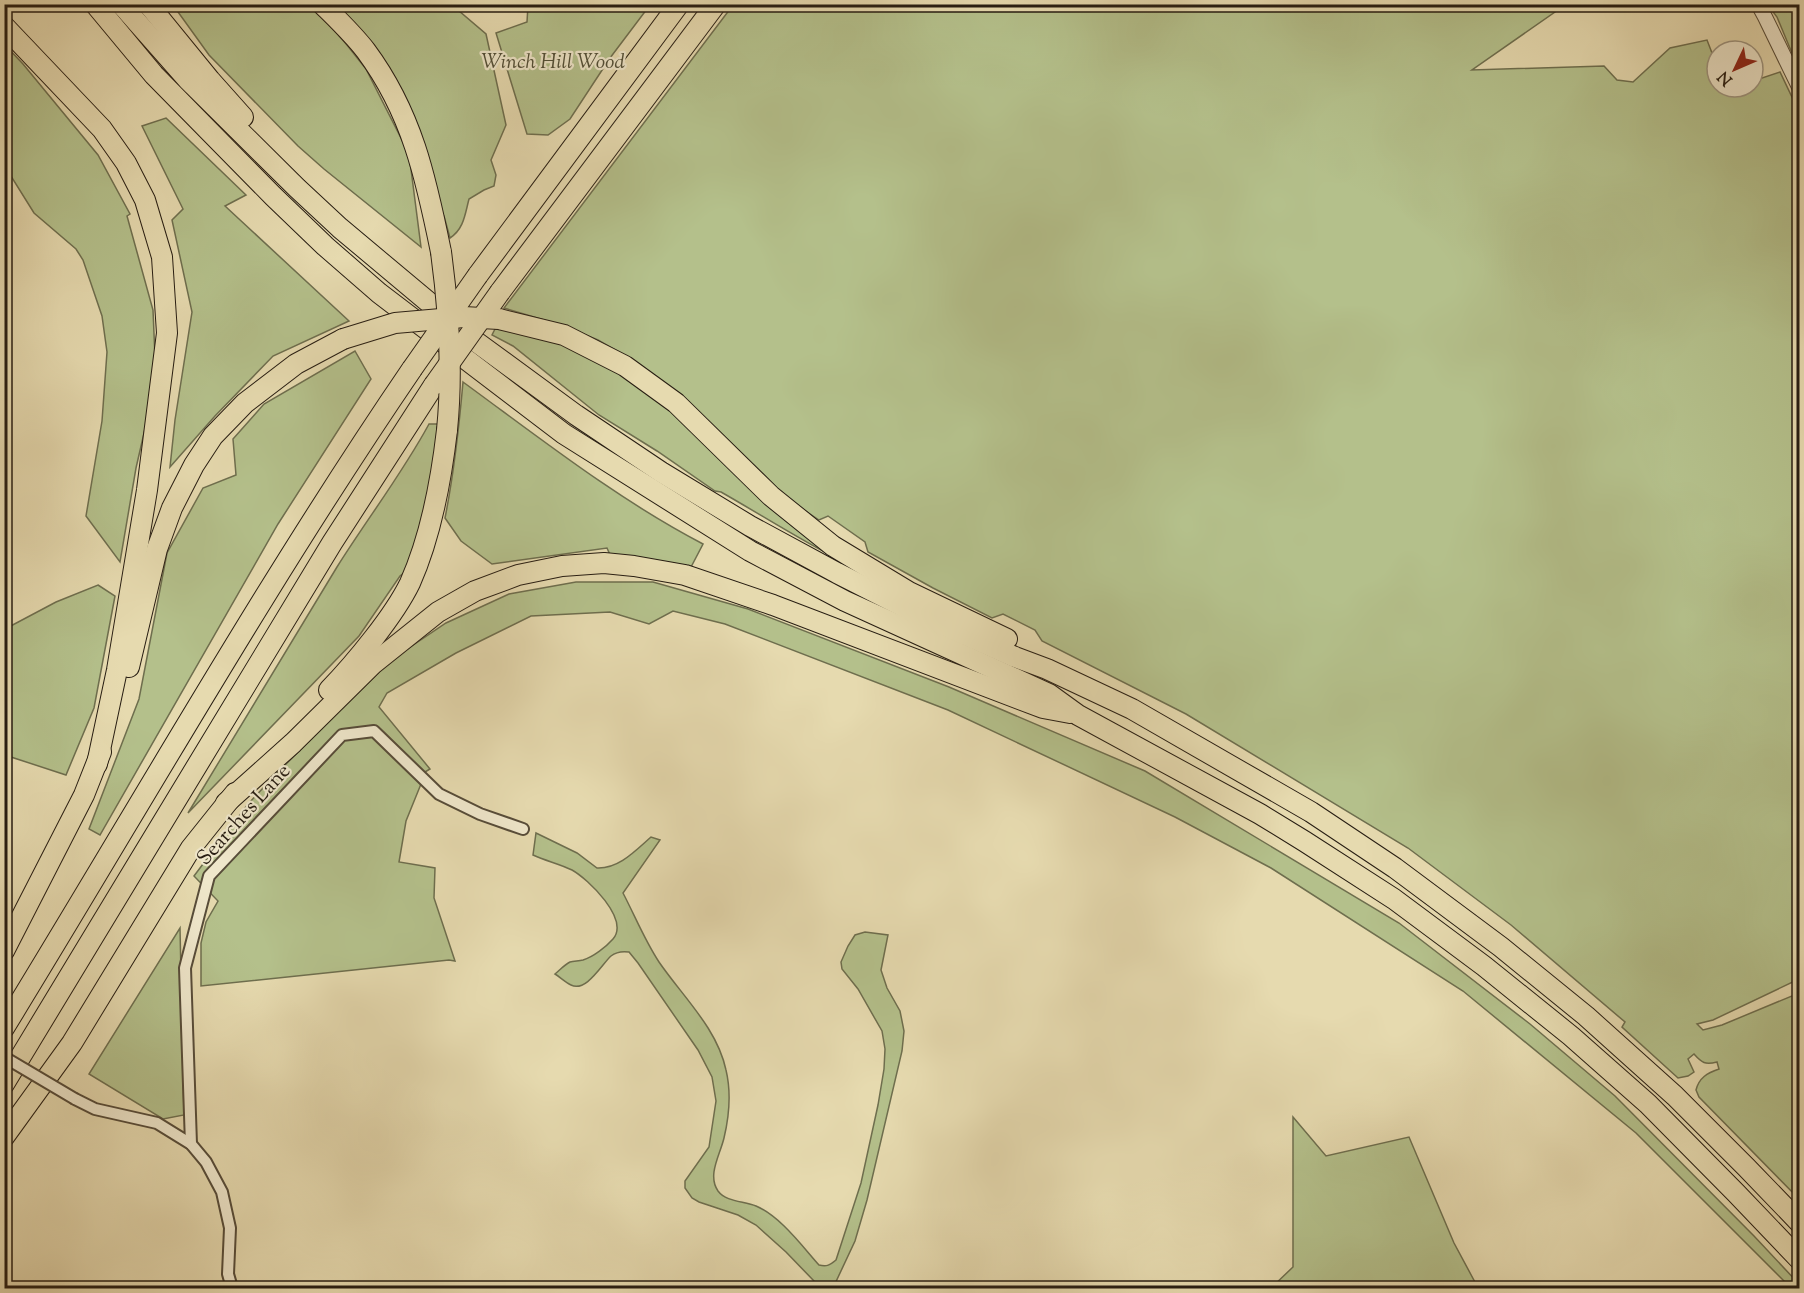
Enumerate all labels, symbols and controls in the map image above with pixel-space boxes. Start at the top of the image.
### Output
north arrow [1705,39,1765,99]
park label: Winch Hill Wood [481,48,625,78]
text: N [1713,65,1739,90]
street label: Searches Lane [191,758,298,873]

